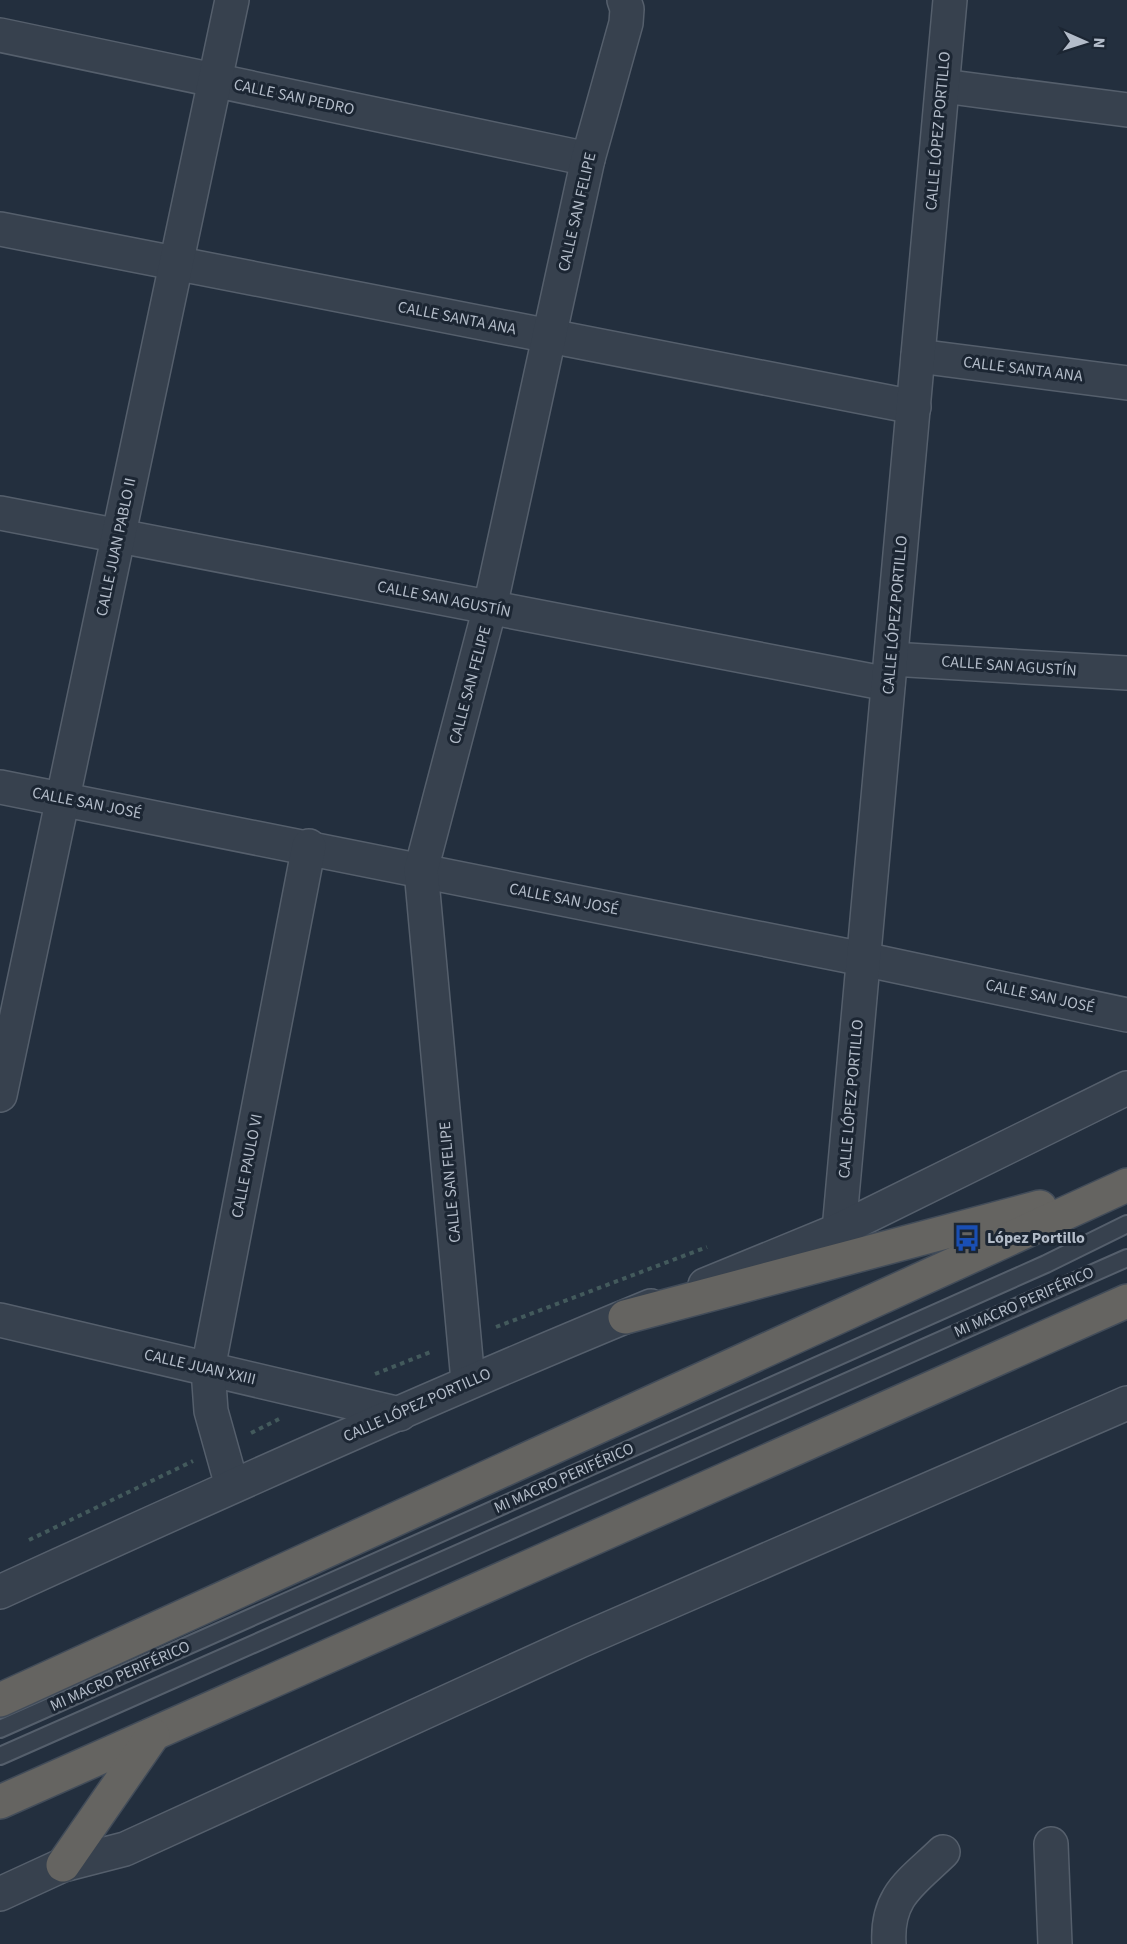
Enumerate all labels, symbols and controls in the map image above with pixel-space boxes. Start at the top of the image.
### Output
north arrow [1055,12,1115,72]
text: N [1088,37,1110,49]
street label: CALLE LÓPEZ PORTILLO [920,51,956,211]
street label: CALLE SAN PEDRO [232,73,356,121]
street label: CALLE SAN FELIPE [553,150,601,274]
street label: CALLE SANTA ANA [396,296,518,340]
street label: CALLE SANTA ANA [962,351,1084,387]
street label: CALLE JUAN PABLO II [91,476,141,618]
street label: CALLE LÓPEZ PORTILLO [877,535,913,695]
street label: CALLE SAN AGUSTÍN [375,575,513,623]
street label: CALLE SAN FELIPE [444,623,496,747]
street label: CALLE SAN AGUSTÍN [941,650,1077,682]
street label: CALLE SAN JOSÉ [30,782,144,824]
street label: CALLE SAN JOSÉ [507,878,621,920]
street label: CALLE SAN JOSÉ [983,974,1097,1018]
street label: CALLE LÓPEZ PORTILLO [833,1019,869,1179]
street label: CALLE PAULO VI [226,1112,268,1220]
street label: CALLE SAN FELIPE [434,1120,466,1244]
bus stop icon: López Portillo [952,1223,982,1253]
place label: López Portillo [987,1227,1085,1249]
street label: MI MACRO PERIFÉRICO [951,1261,1097,1343]
street label: CALLE JUAN XXIII [142,1343,258,1391]
street label: CALLE LÓPEZ PORTILLO [340,1363,494,1447]
street label: MI MACRO PERIFÉRICO [491,1437,637,1519]
street label: MI MACRO PERIFÉRICO [47,1635,193,1717]

